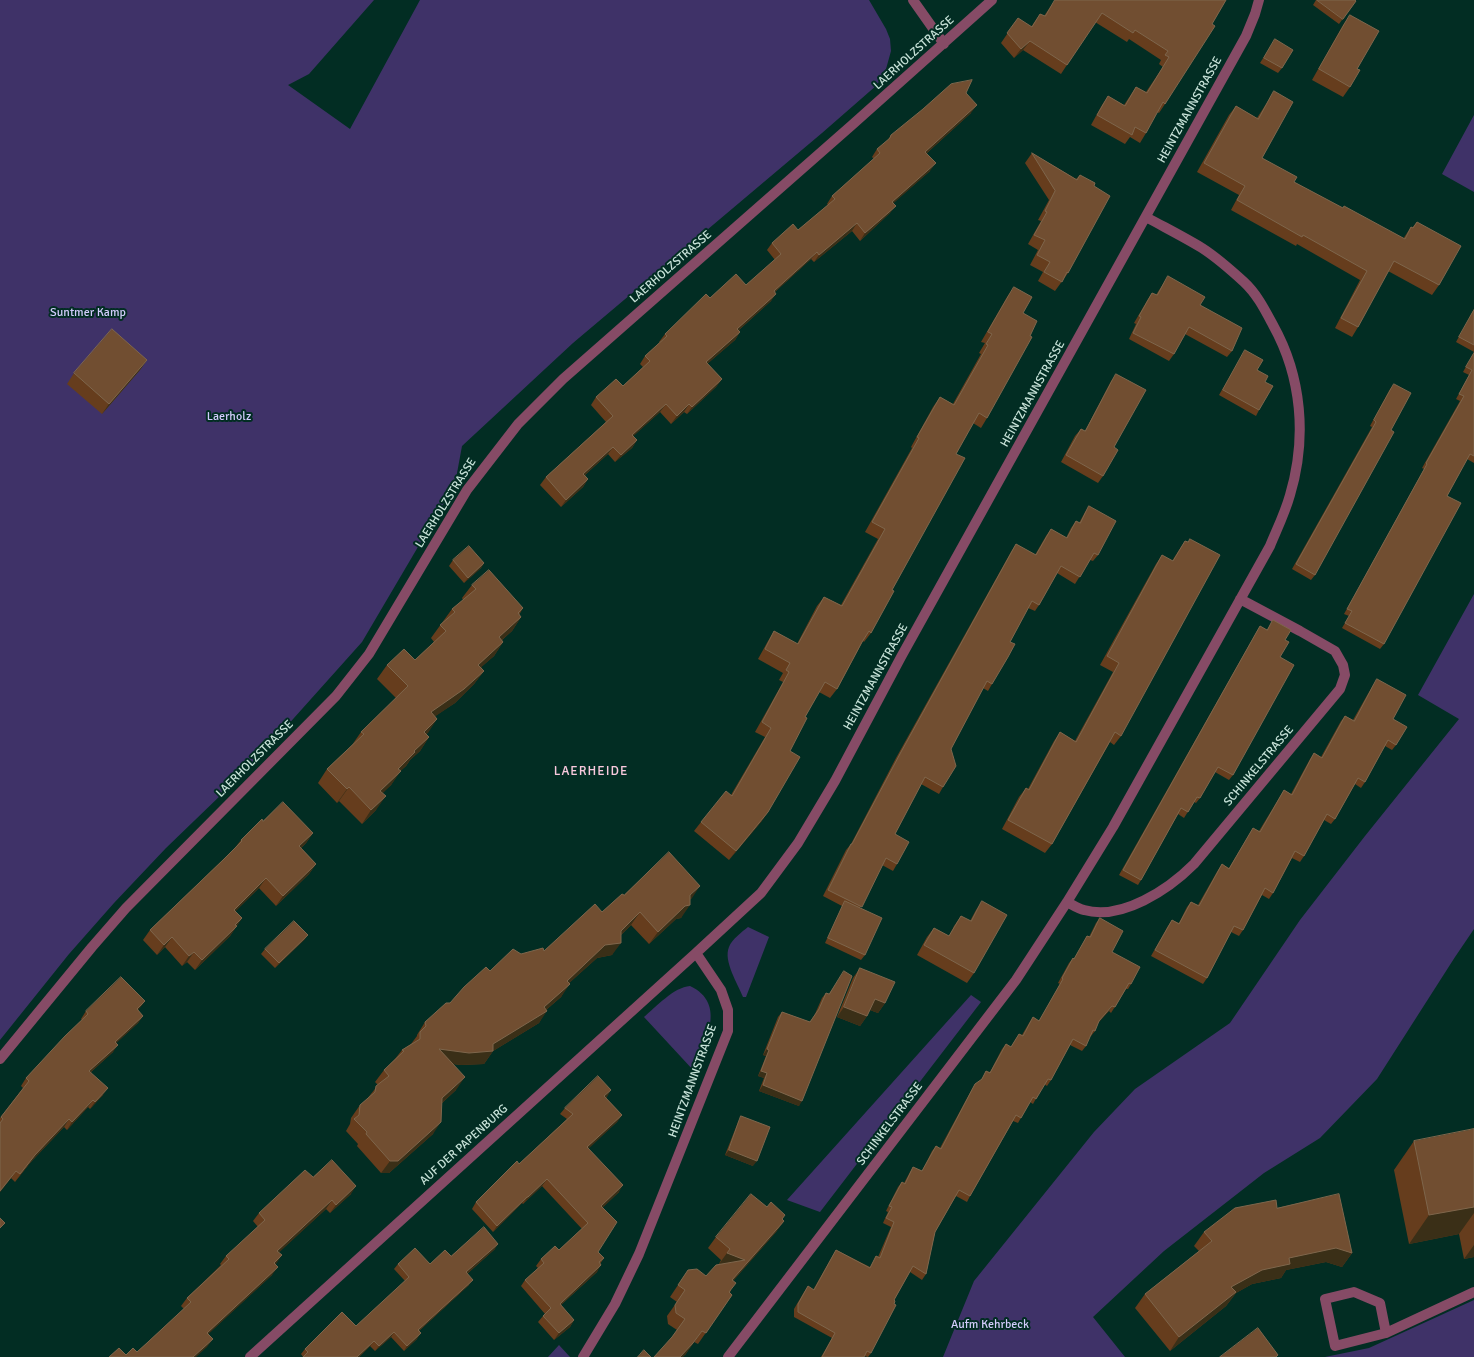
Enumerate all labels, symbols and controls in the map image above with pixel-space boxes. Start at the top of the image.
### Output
street label: LAERHOLZSTRASSE [871,13,957,93]
street label: HEINTZMANNSTRASSE [1155,54,1225,166]
street label: LAERHOLZSTRASSE [627,228,715,306]
park label: Suntmer Kamp [50,306,126,320]
street label: HEINTZMANNSTRASSE [998,338,1068,450]
park label: Laerholz [207,410,251,424]
street label: LAERHOLZSTRASSE [413,455,479,551]
street label: HEINTZMANNSTRASSE [841,621,911,733]
street label: LAERHOLZSTRASSE [213,717,297,801]
street label: SCHINKELSTRASSE [1221,723,1297,809]
district label: LAERHEIDE [554,764,628,780]
street label: HEINTZMANNSTRASSE [666,1022,720,1140]
street label: SCHINKELSTRASSE [854,1079,926,1169]
street label: AUF DER PAPENBURG [417,1102,511,1188]
park label: Aufm Kehrbeck [951,1318,1029,1332]

